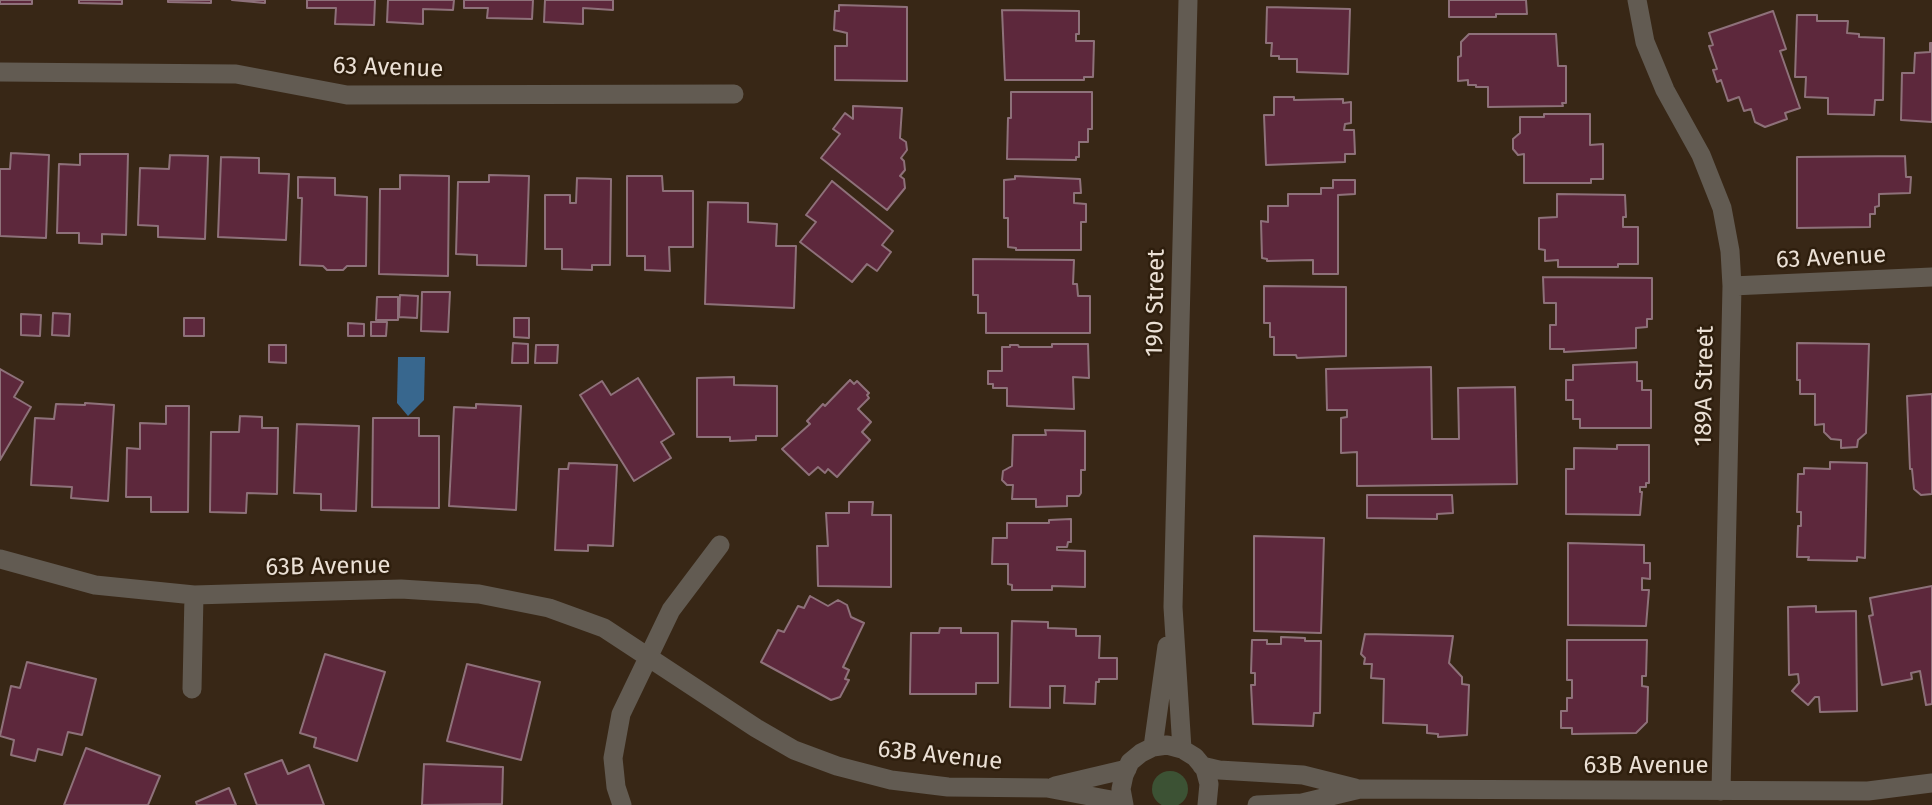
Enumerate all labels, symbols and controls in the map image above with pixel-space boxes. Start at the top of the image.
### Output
street label: 63 Avenue [332,52,444,84]
street label: 63 Avenue [1775,241,1887,275]
street label: 190 Street [1141,249,1171,357]
street label: 189A Street [1690,325,1720,447]
street label: 63B Avenue [265,552,391,582]
street label: 63B Avenue [876,735,1004,777]
street label: 63B Avenue [1583,752,1709,780]

